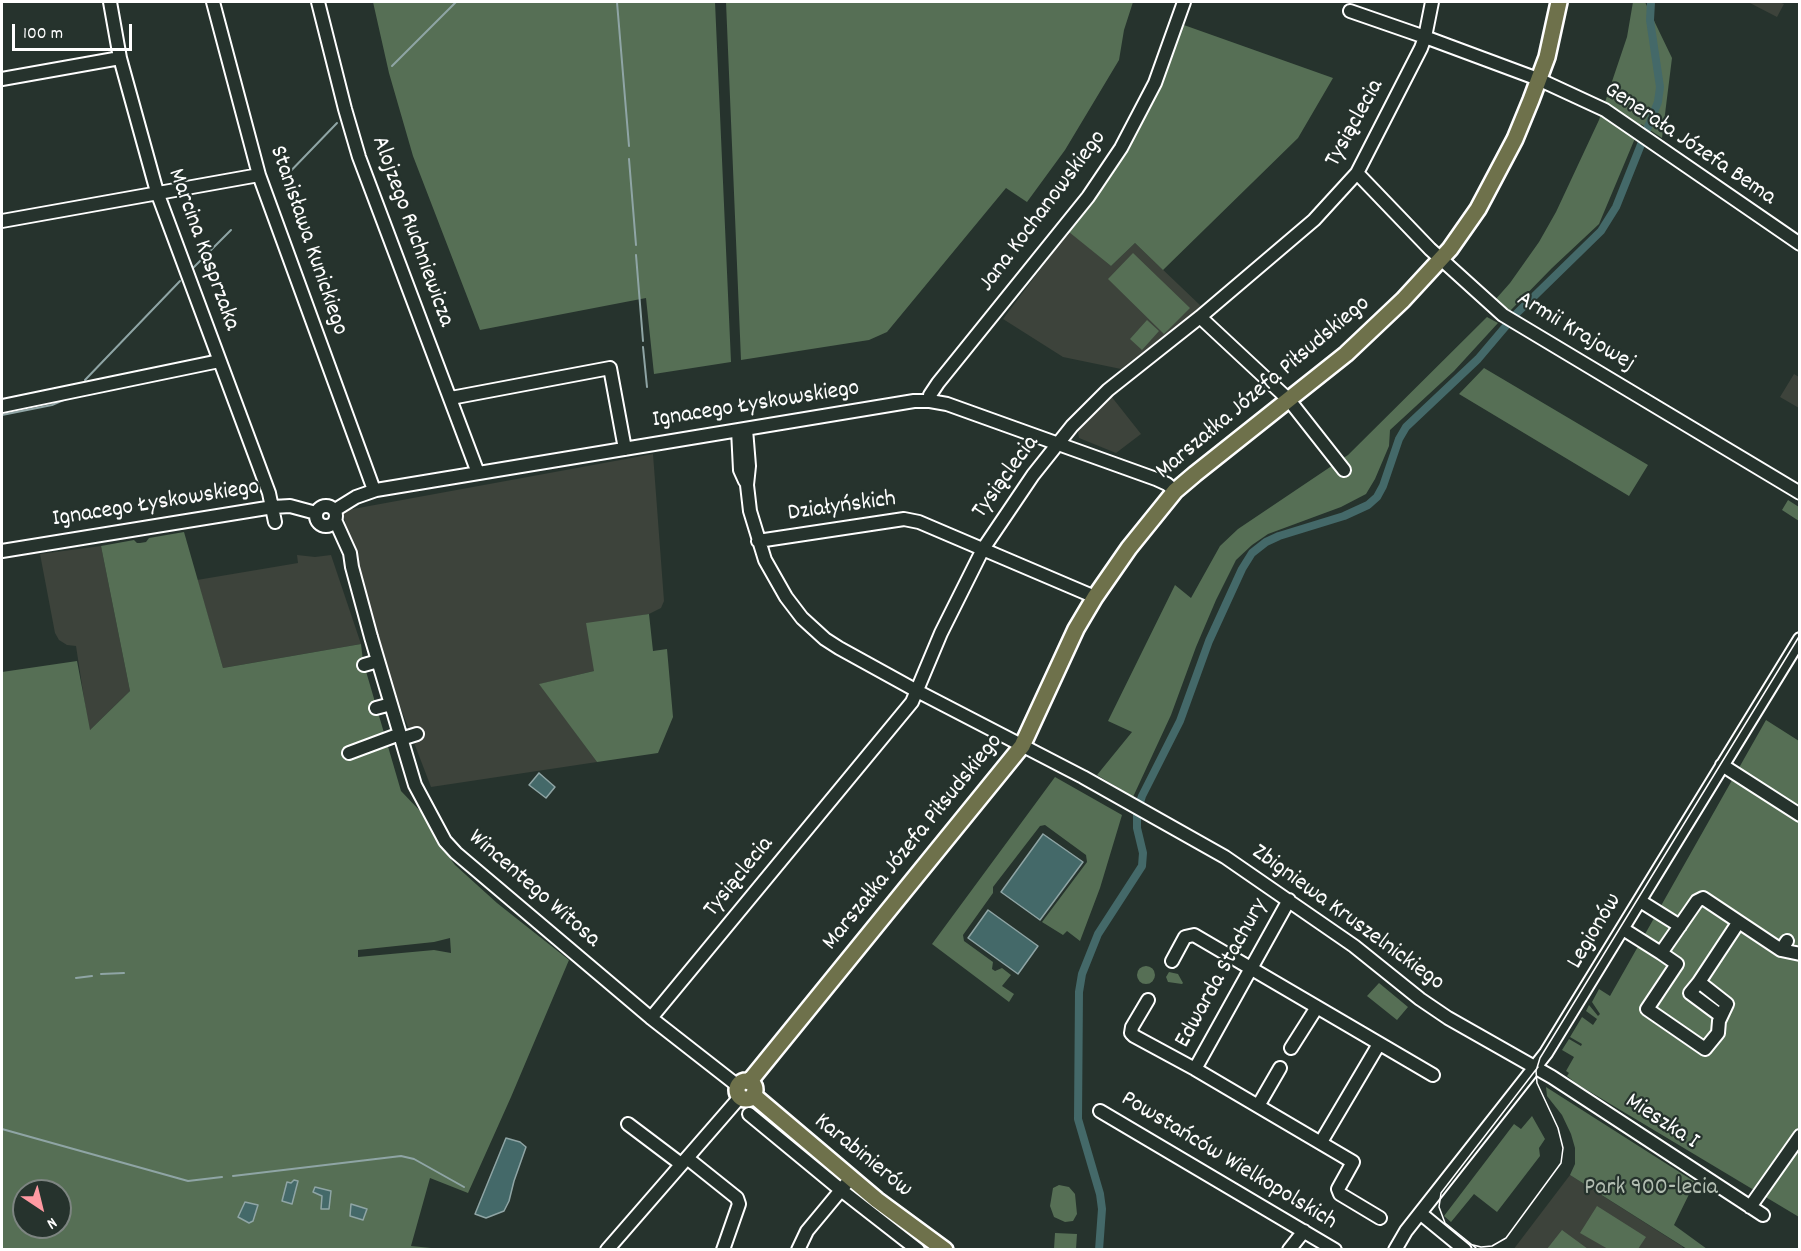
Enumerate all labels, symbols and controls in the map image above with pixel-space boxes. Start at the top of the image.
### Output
scale bar [15,12,135,50]
text: 100 m [23,22,63,47]
street label: Tysiąclecia [1320,75,1392,173]
street label: Generała Józefa Bema [1598,77,1780,213]
street label: Jana Kochanowskiego [974,126,1114,298]
street label: Alojzego Ruchniewicza [363,133,459,331]
street label: Stanisława Kunickiego [261,143,353,339]
street label: Marcina Kasprzaka [159,165,245,335]
street label: Armii Krajowej [1510,286,1640,380]
street label: Marszałka Józefa Piłsudskiego [1151,291,1377,487]
street label: Ignacego Łyskowskiego [650,375,862,437]
street label: Tysiąclecia [967,431,1047,525]
street label: Ignacego Łyskowskiego [50,474,262,536]
street label: Działyńskich [786,486,898,530]
street label: Marszałka Józefa Piłsudskiego [818,729,1010,957]
street label: Wincentego Witosa [461,825,605,955]
street label: Tysiąclecia [699,832,781,924]
street label: Zbigniewa Kruszelnickiego [1245,839,1449,999]
street label: Legionów [1562,889,1630,975]
street label: Edwarda Stachury [1170,894,1276,1054]
street label: Powstańców Wielkopolskich [1115,1086,1341,1238]
street label: Mieszka I [1619,1089,1703,1157]
street label: Karabinierów [807,1109,917,1205]
park label: Park 900-lecia [1584,1176,1718,1204]
north arrow [12,1179,72,1239]
text: N [42,1211,61,1234]

